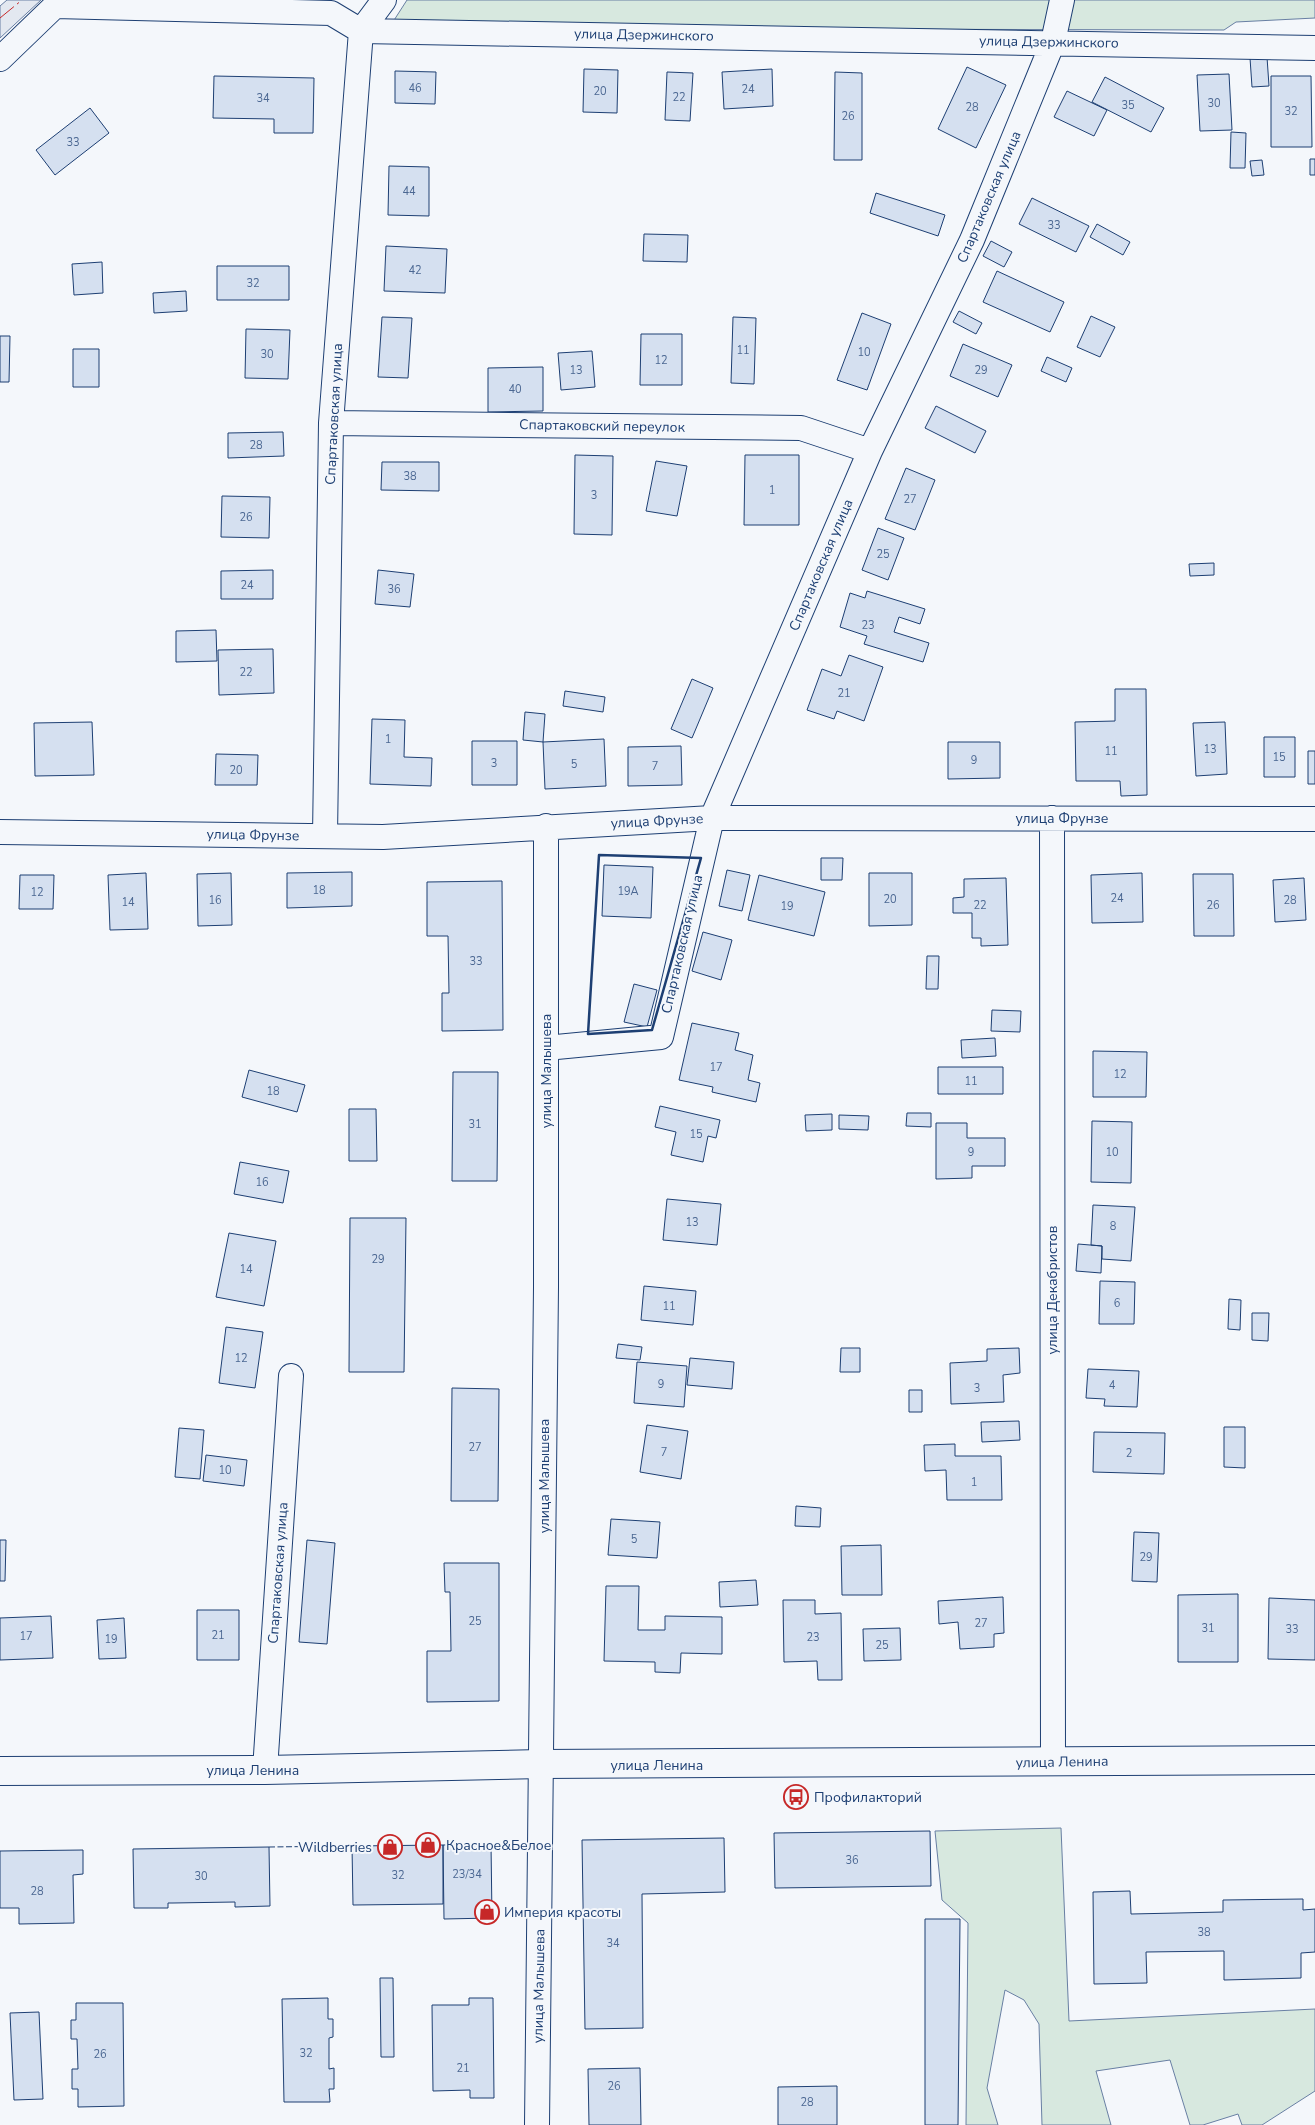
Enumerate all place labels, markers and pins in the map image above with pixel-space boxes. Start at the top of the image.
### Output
bus stop icon: Профилакторий [783,1784,809,1810]
place label: Профилакторий [814,1788,922,1807]
shop icon: Красное&Белое [415,1832,441,1858]
shop icon: Wildberries [377,1834,403,1860]
place label: Красное&Белое [446,1836,551,1855]
place label: Wildberries [298,1838,372,1857]
shop icon: Империя красоты [474,1899,500,1925]
place label: Империя красоты [504,1903,621,1922]

